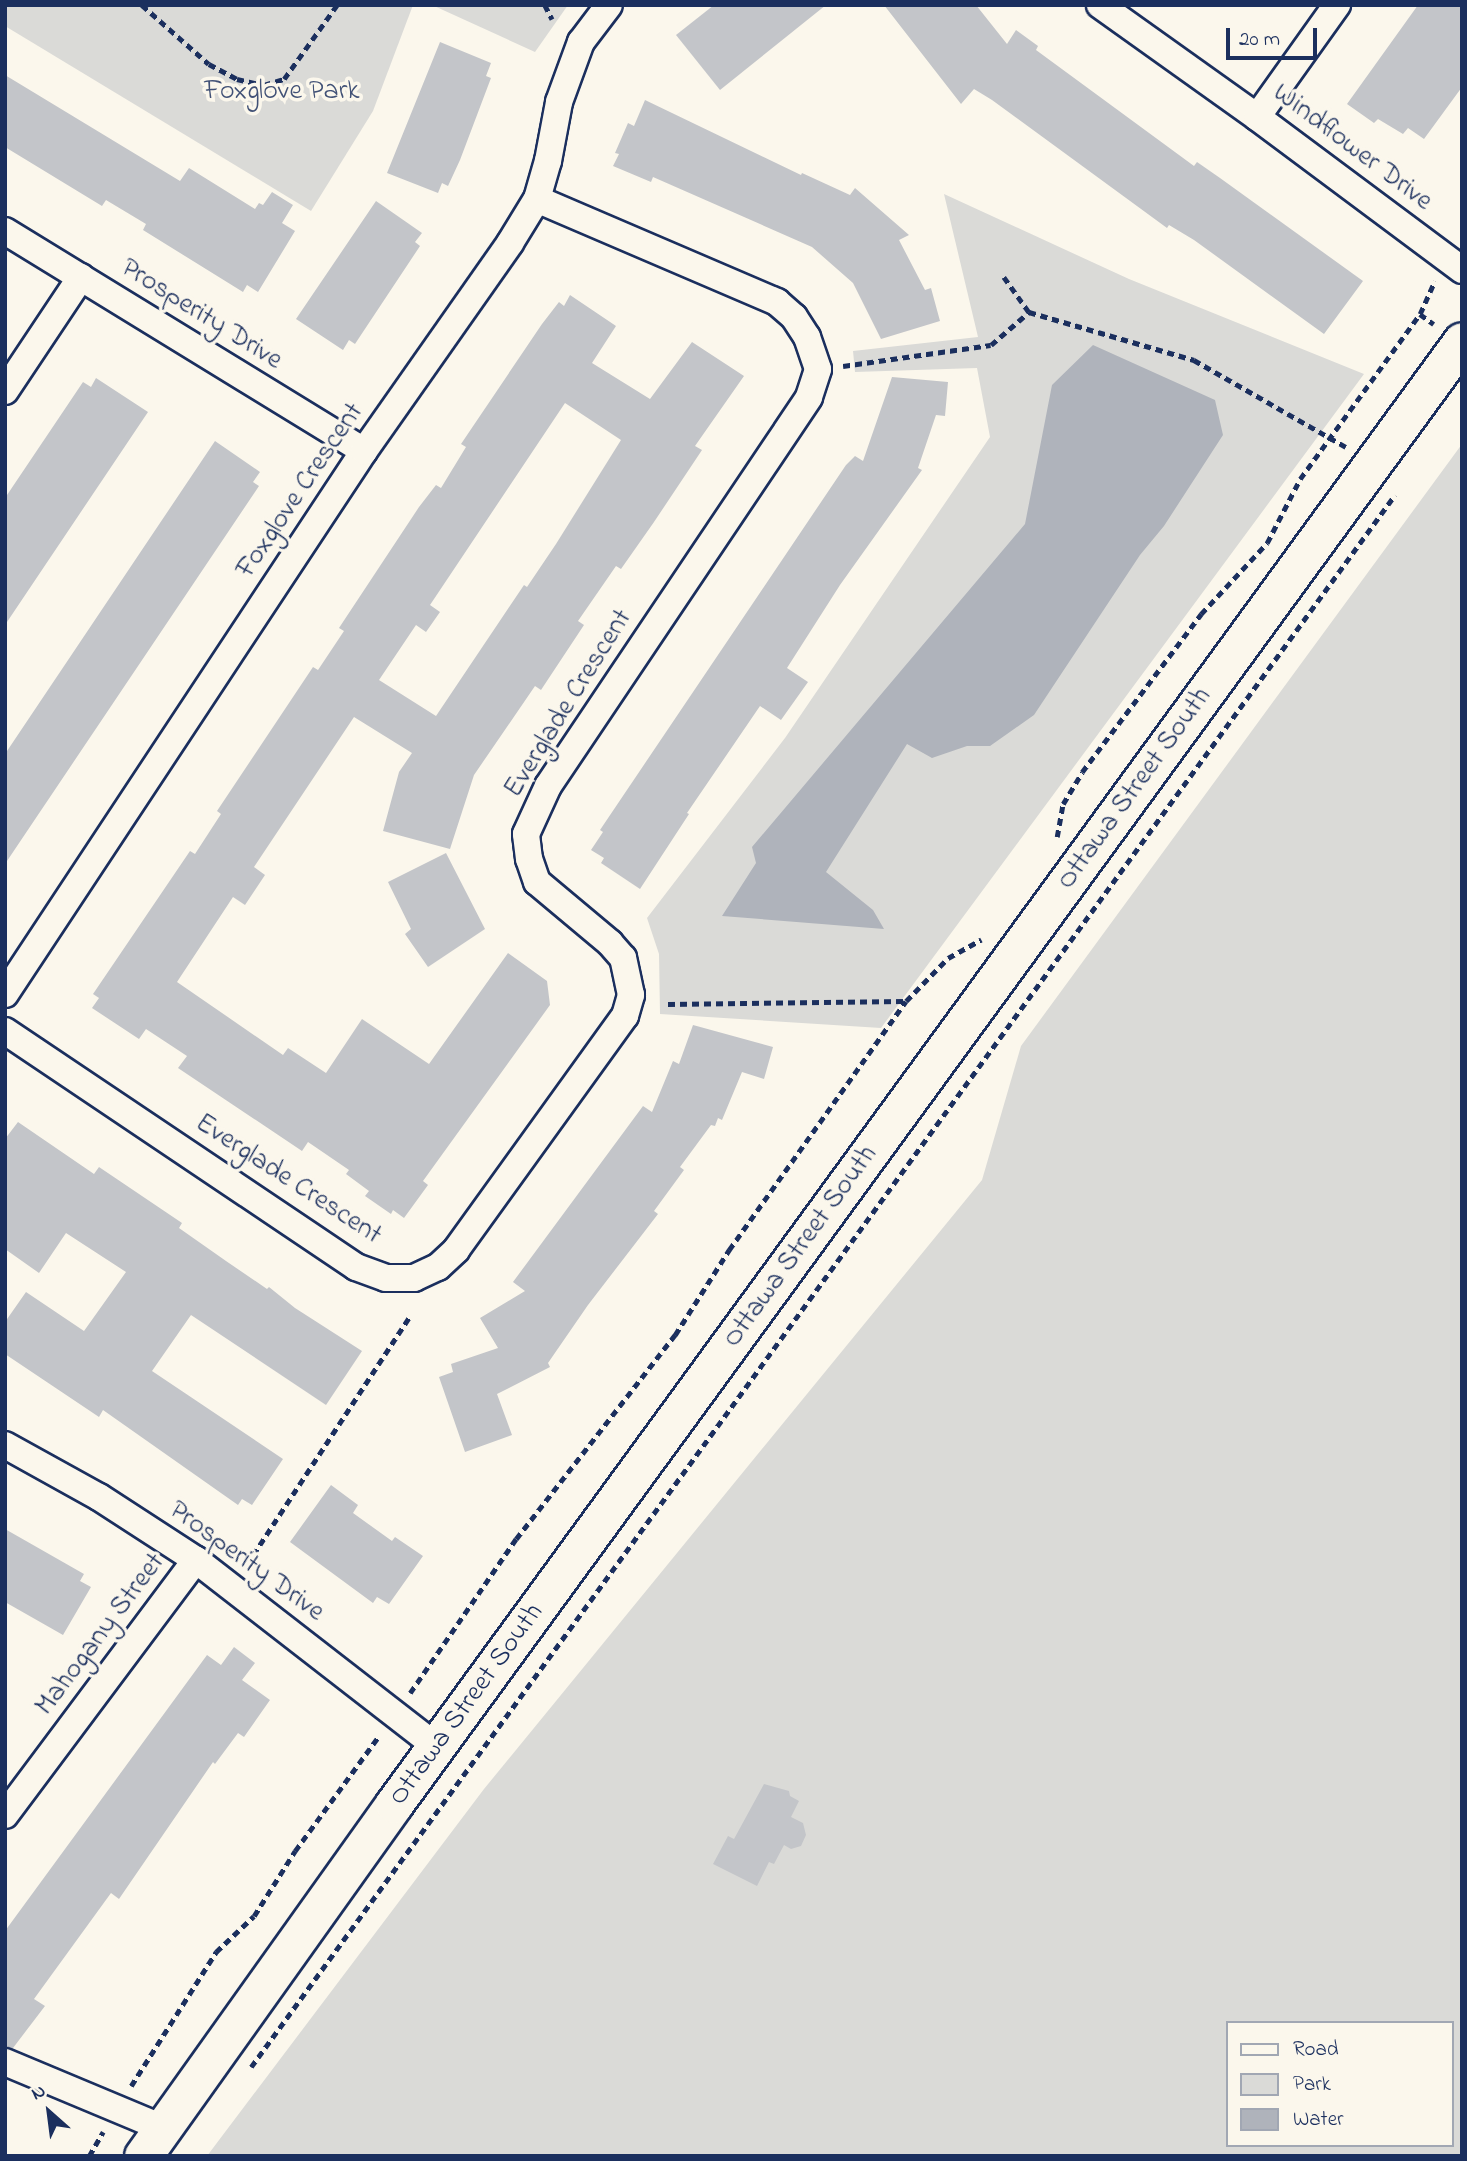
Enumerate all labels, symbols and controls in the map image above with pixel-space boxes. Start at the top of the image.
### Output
scale bar [1229,14,1320,58]
text: 20 m [1239,25,1280,55]
park label: Foxglove Park [204,75,360,109]
street label: Windflower Drive [1265,77,1439,219]
street label: Prosperity Drive [114,252,288,378]
street label: Foxglove Crescent [230,397,372,585]
street label: Everglade Crescent [498,604,640,804]
street label: Ottawa Street South [1050,681,1220,897]
street label: Everglade Crescent [189,1107,387,1253]
street label: Ottawa Street South [716,1139,886,1355]
street label: Prosperity Drive [162,1494,330,1630]
street label: Mahogany Street [29,1547,173,1723]
street label: Ottawa Street South [382,1597,552,1813]
legend [1226,2021,1453,2147]
text: Road [1293,2035,1339,2065]
text: Park [1293,2070,1331,2100]
north arrow [14,2077,84,2147]
text: N [27,2078,51,2108]
text: Water [1293,2105,1344,2135]

